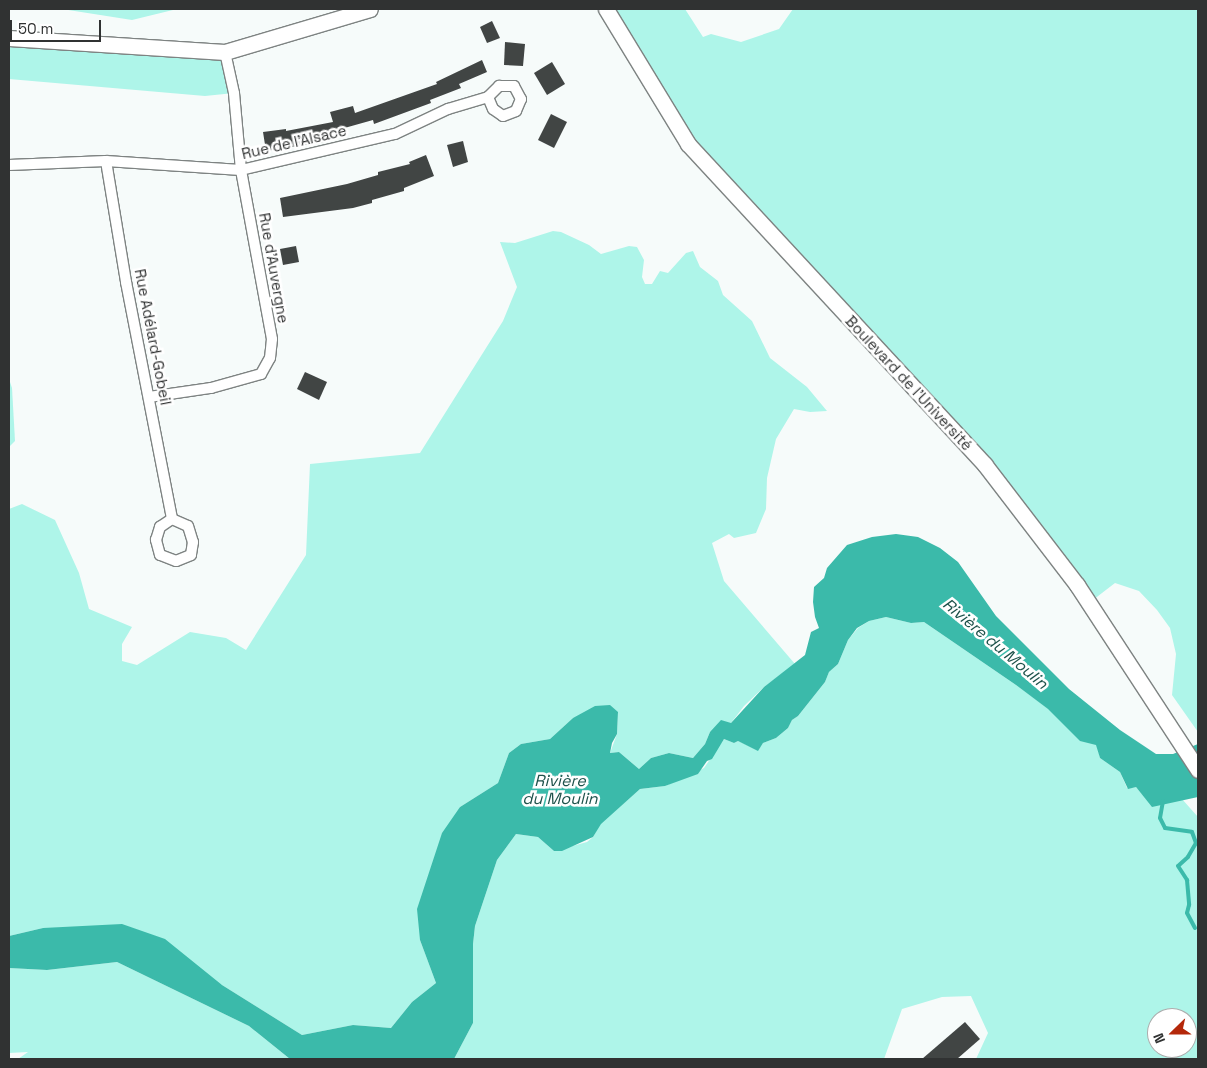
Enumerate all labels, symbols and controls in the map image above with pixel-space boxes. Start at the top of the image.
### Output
scale bar [12,10,104,42]
text: 50 m [18,19,53,38]
street label: Rue de l'Alsace [240,121,348,163]
street label: Rue d'Auvergne [255,211,293,325]
street label: Rue Adélard-Gobeil [131,267,175,407]
street label: Boulevard de l'Université [842,312,976,454]
water label: Rivière du Moulin [939,595,1051,693]
water label: Rivière du Moulin [522,771,598,809]
north arrow [1147,1008,1197,1058]
text: N [1149,1031,1169,1046]

